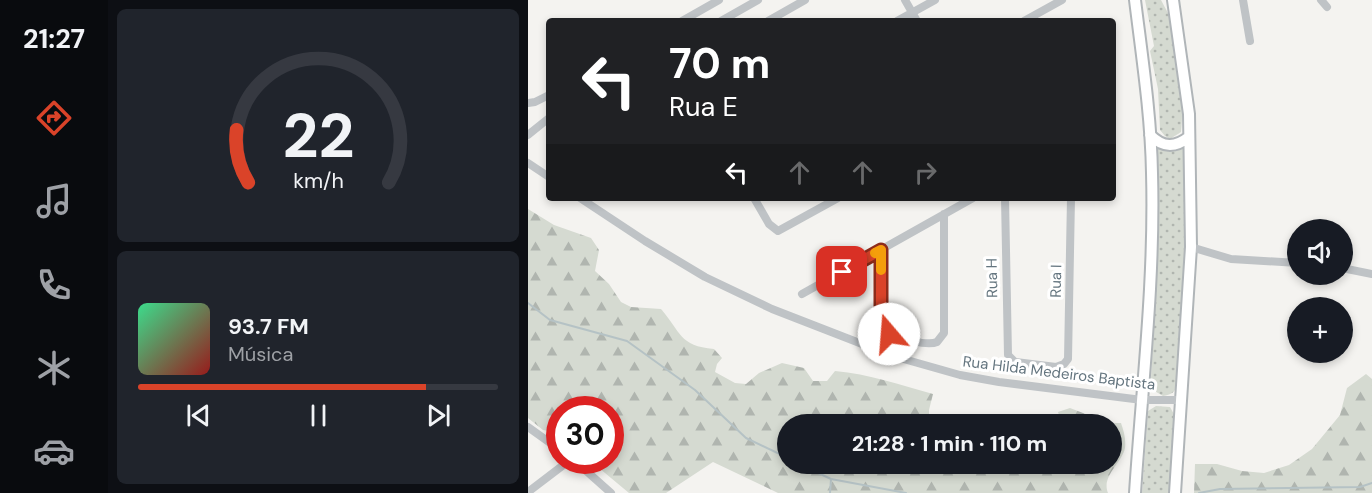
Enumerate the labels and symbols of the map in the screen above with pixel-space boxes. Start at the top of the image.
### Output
pin [816,246,867,297]
street label: Rua H [982,258,1002,298]
street label: Rua I [1046,264,1066,298]
position arrow [857,302,921,366]
street label: Rua Hilda Medeiros Baptista [962,351,1156,395]
speed limit sign: 30 [546,396,624,474]

